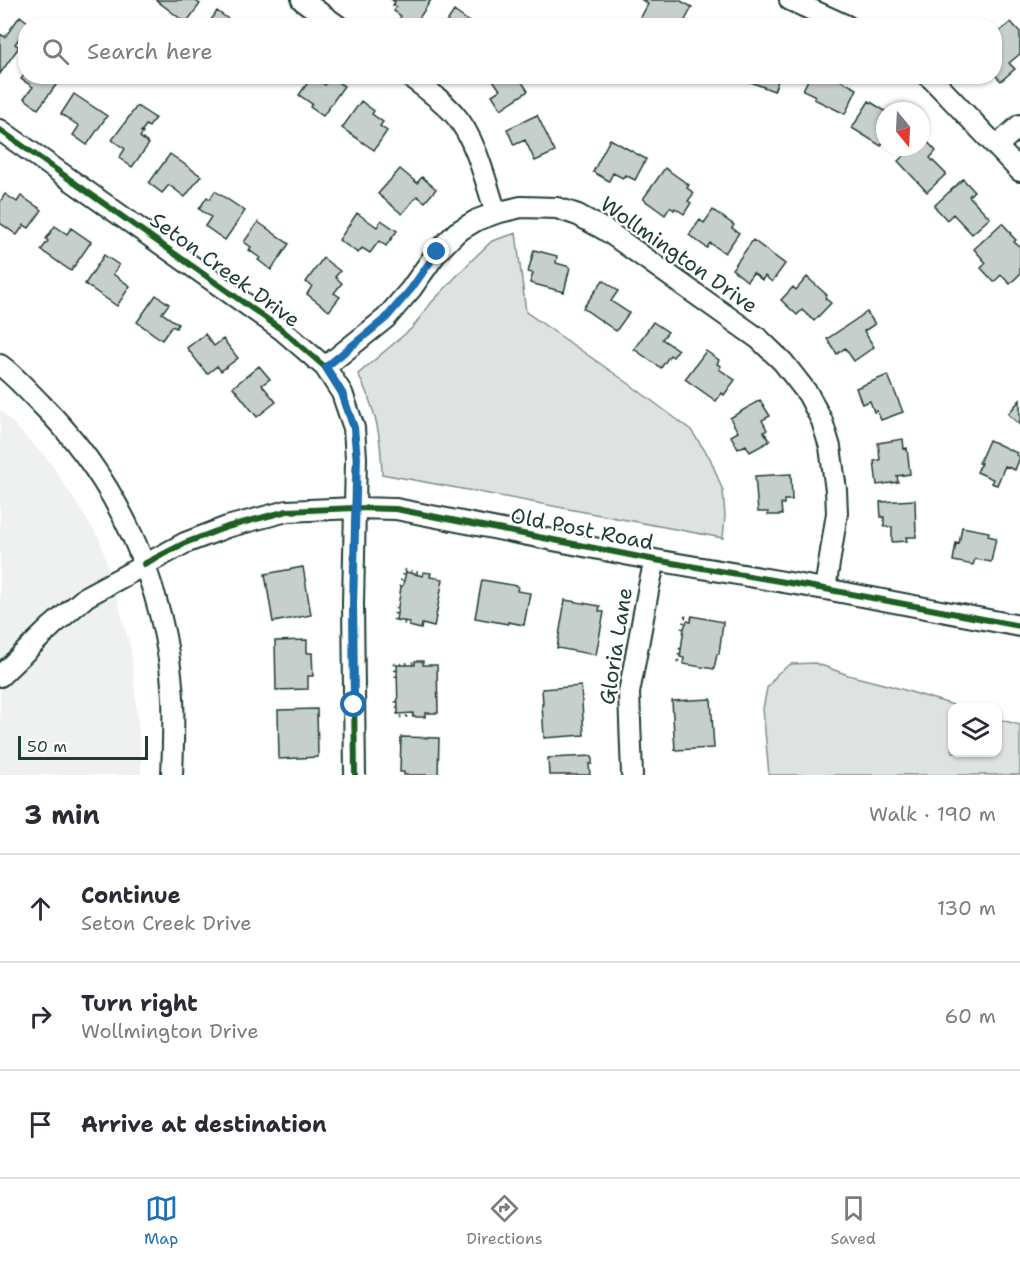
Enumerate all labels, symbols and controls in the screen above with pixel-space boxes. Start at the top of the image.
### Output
search box [18,18,1002,84]
icon: search [39,35,72,68]
text: Search here [87,37,213,66]
north arrow [876,102,930,156]
street label: Wollmington Drive [595,190,763,320]
street label: Seton Creek Drive [144,206,306,334]
route end [423,238,449,264]
street label: Old Post Road [508,501,656,557]
street label: Gloria Lane [593,585,639,707]
route start [340,691,366,717]
map controls [948,703,1002,757]
button: layers [948,703,1002,757]
scale bar [18,733,148,760]
text: 50 m [27,736,67,757]
text: 3 min [24,797,100,832]
text: Walk · 190 m [869,801,996,827]
text: Continue [81,881,181,910]
icon: ahead [24,892,57,925]
text: 130 m [937,895,996,921]
text: Seton Creek Drive [81,910,252,936]
text: Turn right [81,989,198,1018]
icon: right [24,1000,57,1033]
text: 60 m [944,1003,996,1029]
text: Wollmington Drive [81,1018,258,1044]
icon: arrive [24,1108,57,1141]
text: Arrive at destination [81,1110,327,1139]
tab: Map [144,1192,178,1249]
tab: Directions [466,1192,543,1249]
tab: Saved [831,1192,876,1249]

